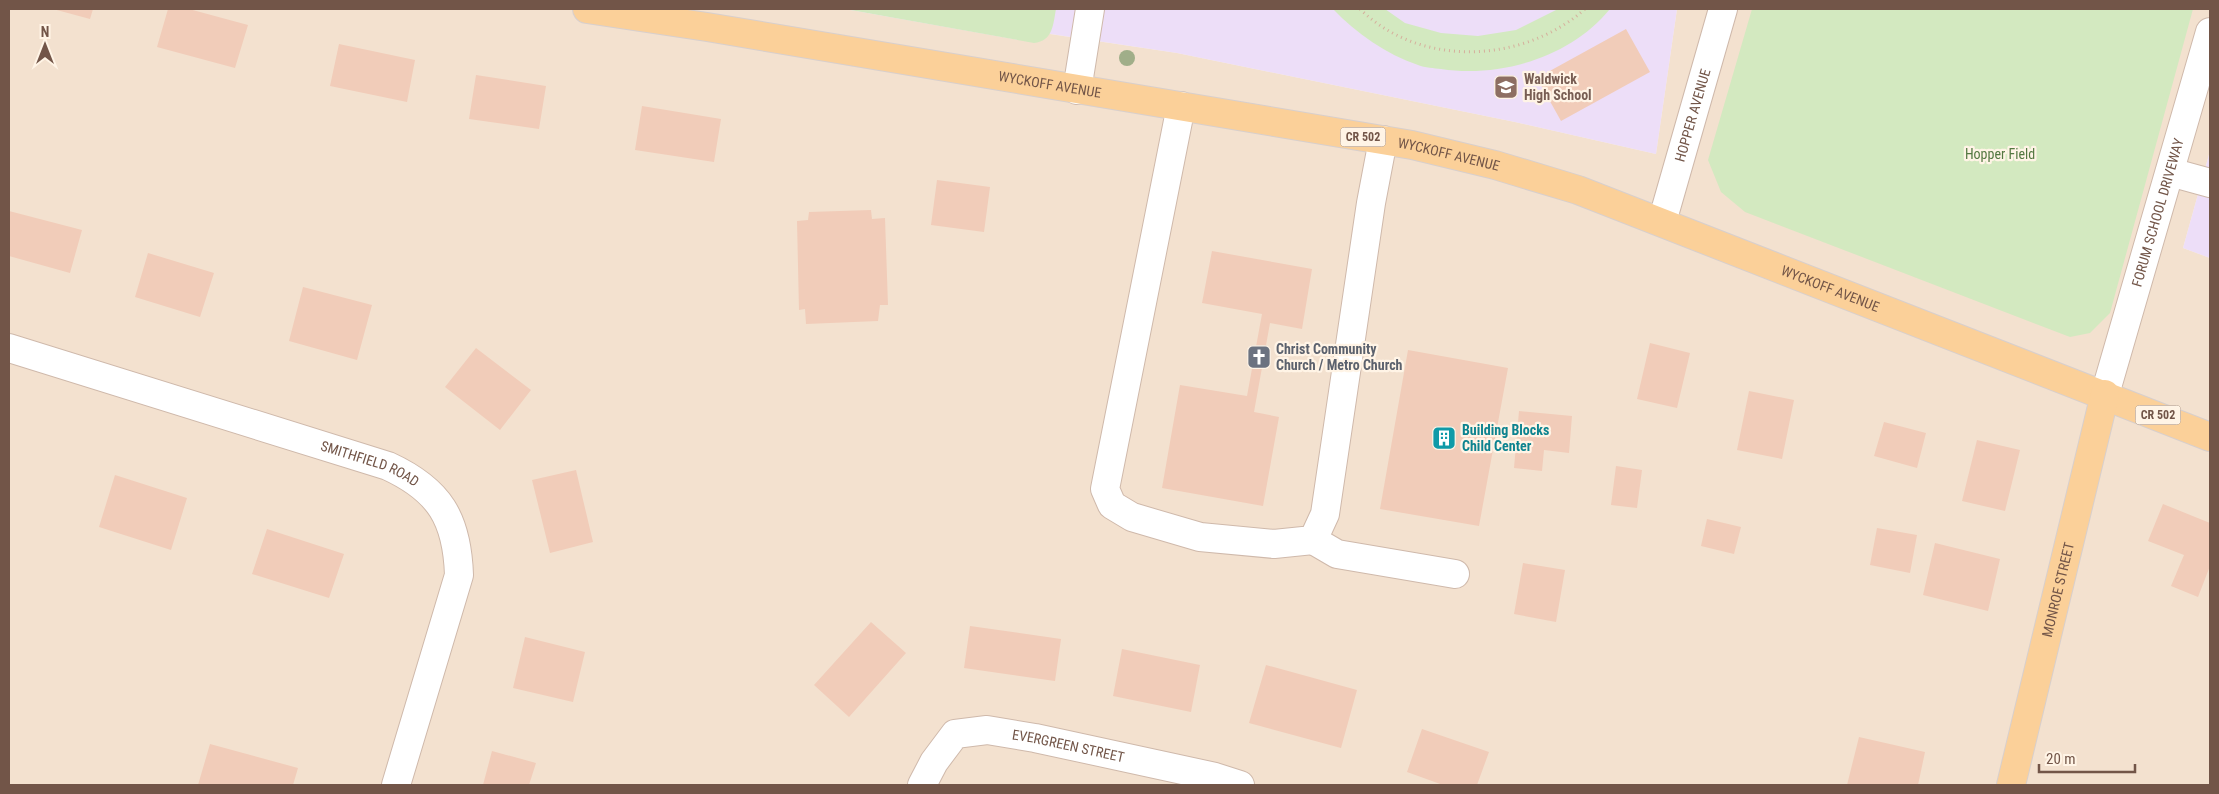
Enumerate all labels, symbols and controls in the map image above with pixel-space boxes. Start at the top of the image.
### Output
north arrow [20,20,70,70]
text: N [41,24,49,40]
street label: HOPPER AVENUE [1672,67,1713,164]
street label: WYCKOFF AVENUE [997,68,1103,101]
place label: Waldwick High School [1524,71,1592,103]
school or university icon: Waldwick High School [1493,74,1519,100]
road number: CR 502 [1340,128,1386,146]
street label: WYCKOFF AVENUE [1397,135,1502,174]
street label: FORUM SCHOOL DRIVEWAY [2129,136,2187,289]
park label: Hopper Field [1965,146,2035,162]
street label: WYCKOFF AVENUE [1779,262,1882,315]
place label: Christ Community Church / Metro Church [1276,341,1403,373]
church icon: Christ Community Church / Metro Church [1246,344,1272,370]
road number: CR 502 [2136,406,2180,424]
place label: Building Blocks Child Center [1462,422,1549,454]
building icon: Building Blocks Child Center [1431,425,1457,451]
street label: SMITHFIELD ROAD [319,438,422,490]
street label: MONROE STREET [2039,540,2077,639]
street label: EVERGREEN STREET [1011,726,1126,765]
scale bar [2039,742,2135,774]
text: 20 m [2046,750,2076,768]

